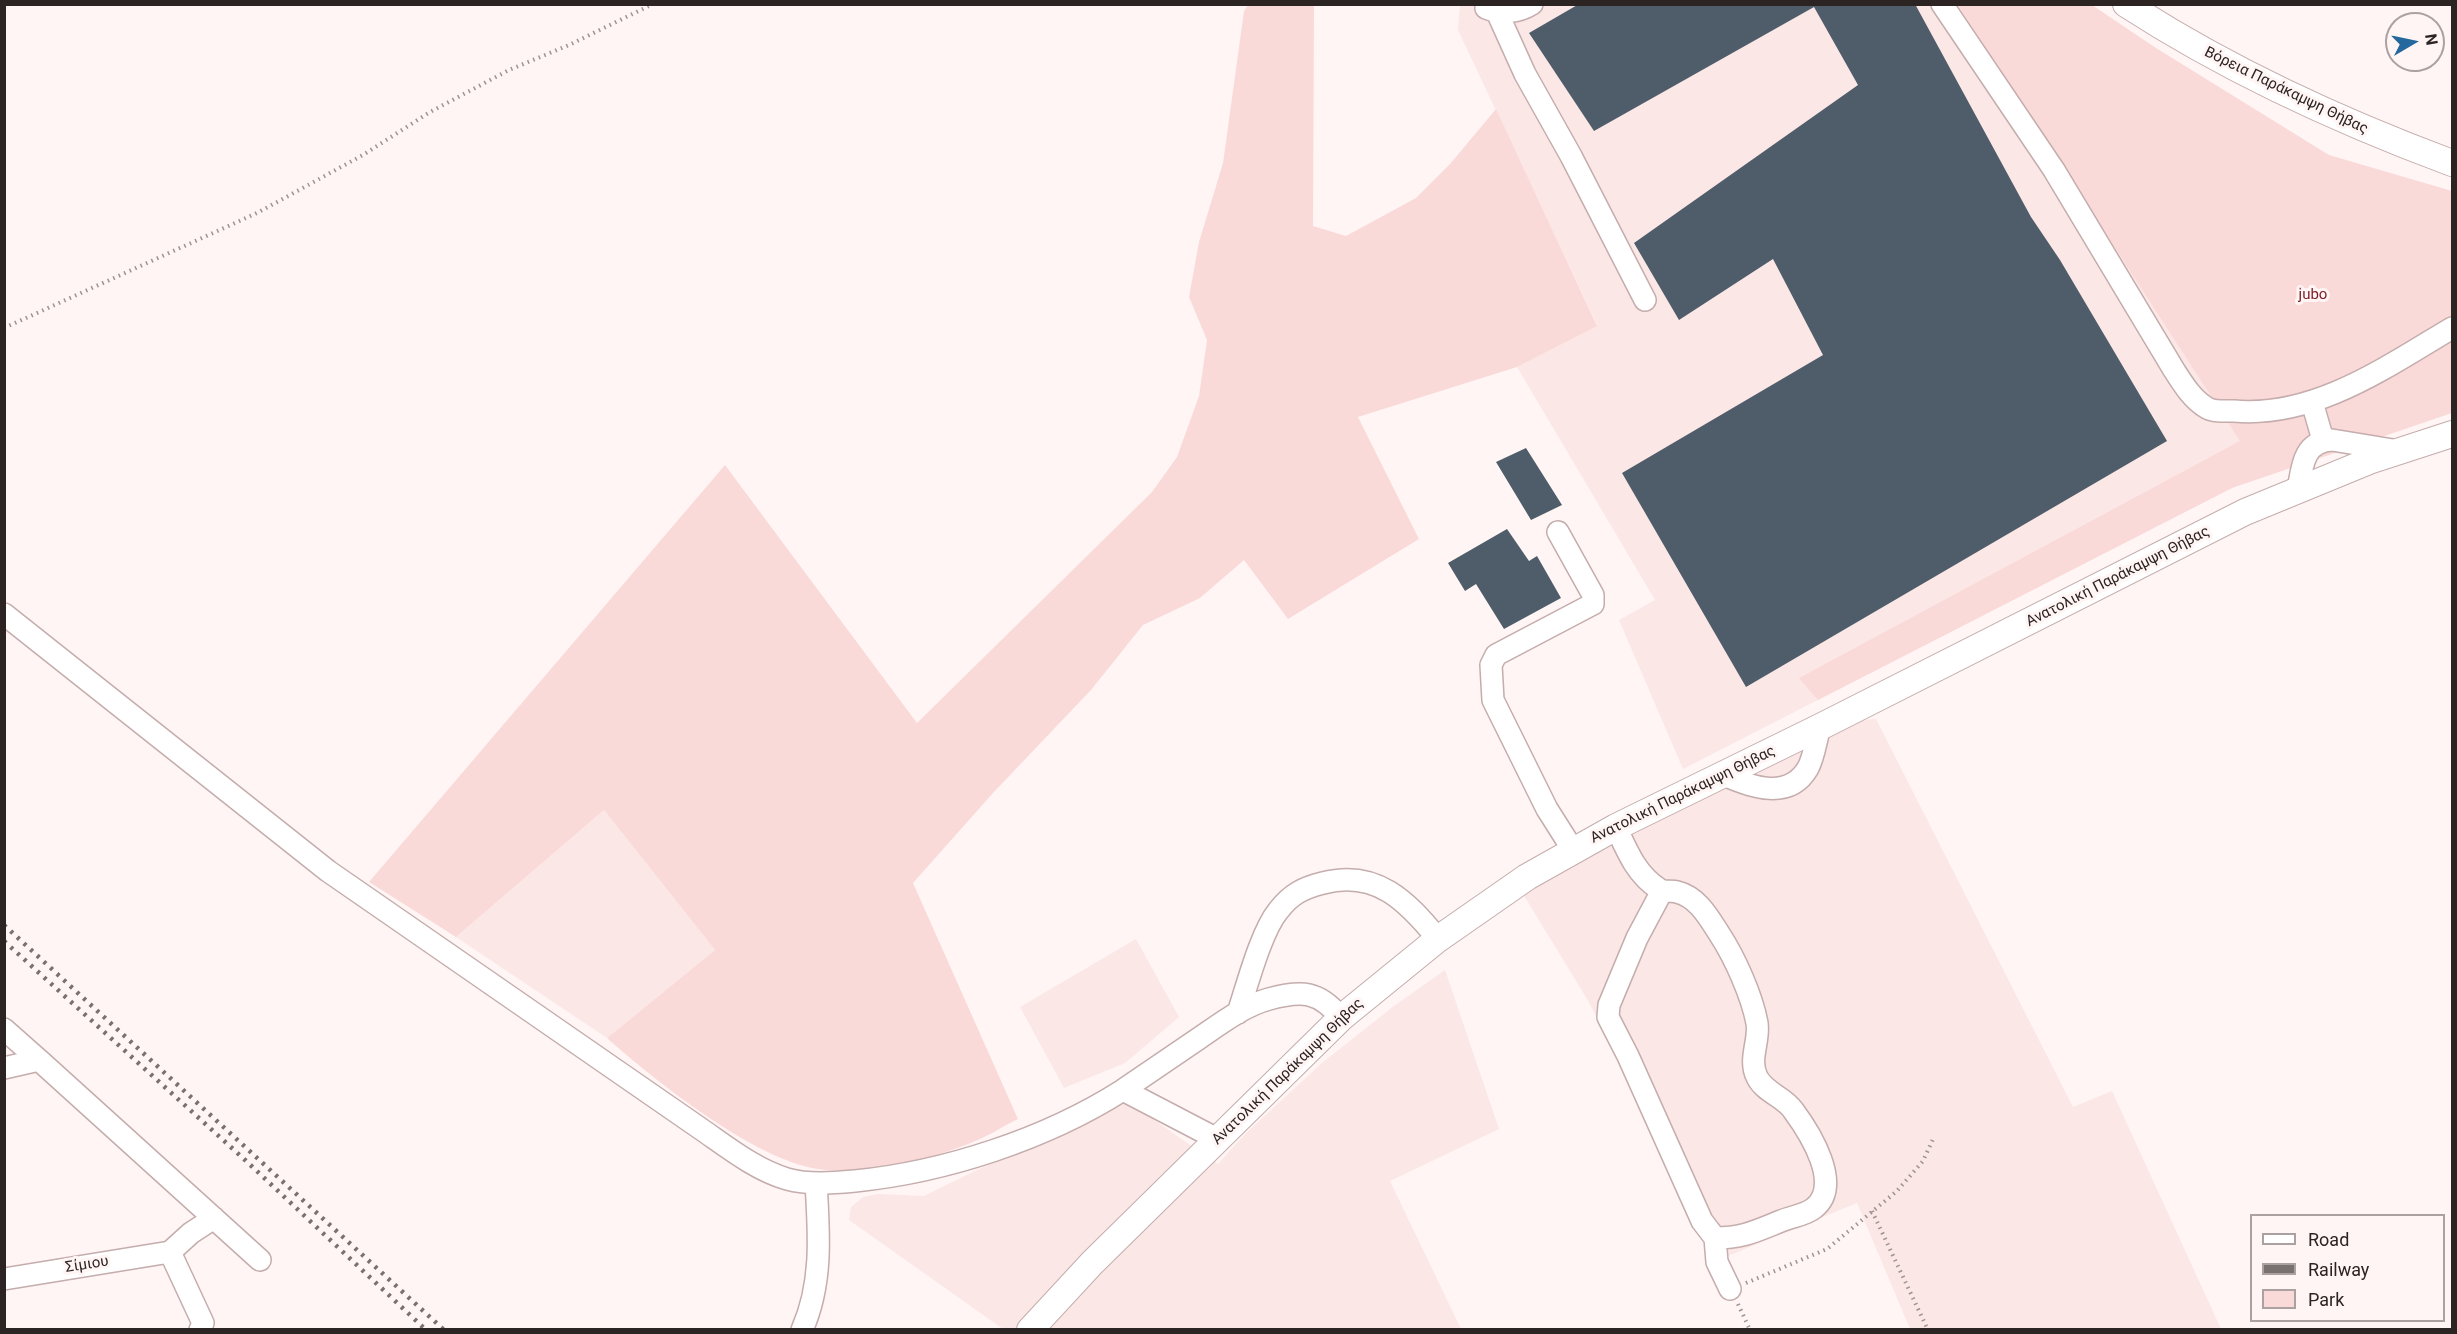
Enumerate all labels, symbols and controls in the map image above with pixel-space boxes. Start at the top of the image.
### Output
north arrow [2385,12,2445,72]
text: N [2421,32,2442,46]
street label: Βόρεια Παράκαμψη Θήβας [2201,43,2371,139]
park label: jubo [2299,286,2327,304]
street label: Ανατολική Παράκαμψη Θήβας [2023,523,2213,631]
street label: Ανατολική Παράκαμψη Θήβας [1588,742,1778,848]
street label: Ανατολική Παράκαμψη Θήβας [1209,995,1367,1149]
legend [2250,1214,2445,1322]
text: Road [2308,1229,2349,1250]
street label: Σίμιου [64,1253,110,1277]
text: Railway [2308,1259,2369,1280]
text: Park [2308,1289,2344,1310]

